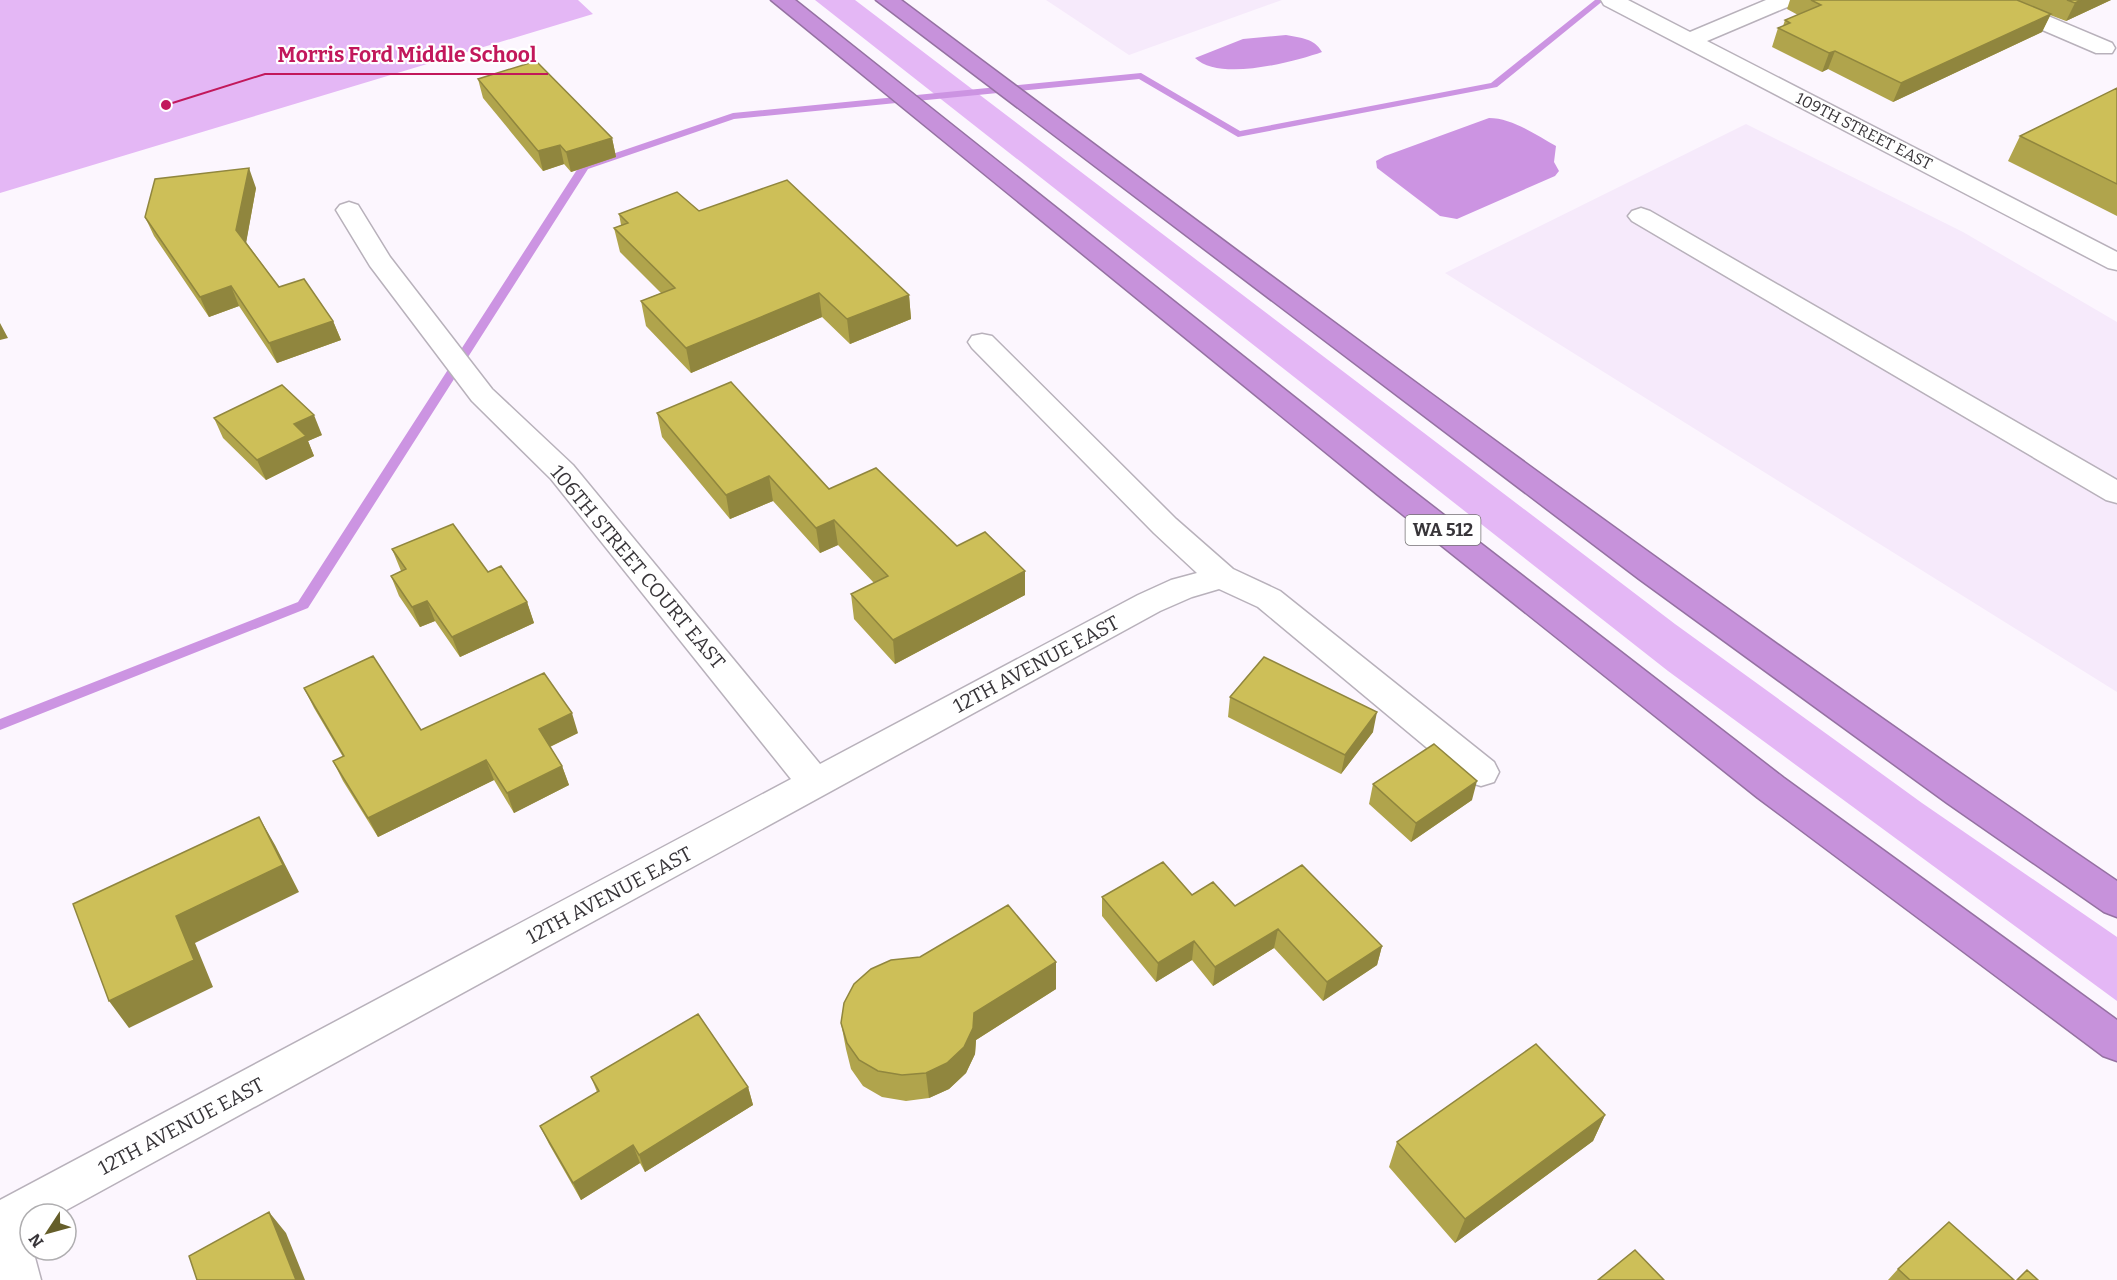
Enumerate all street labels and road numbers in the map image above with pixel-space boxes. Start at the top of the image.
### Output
street label: 109TH STREET EAST [1793,88,1935,174]
street label: 106TH STREET COURT EAST [546,460,730,674]
road number: WA 512 [1406,515,1480,545]
street label: 12TH AVENUE EAST [949,610,1123,718]
street label: 12TH AVENUE EAST [522,841,696,949]
street label: 12TH AVENUE EAST [94,1072,268,1180]

